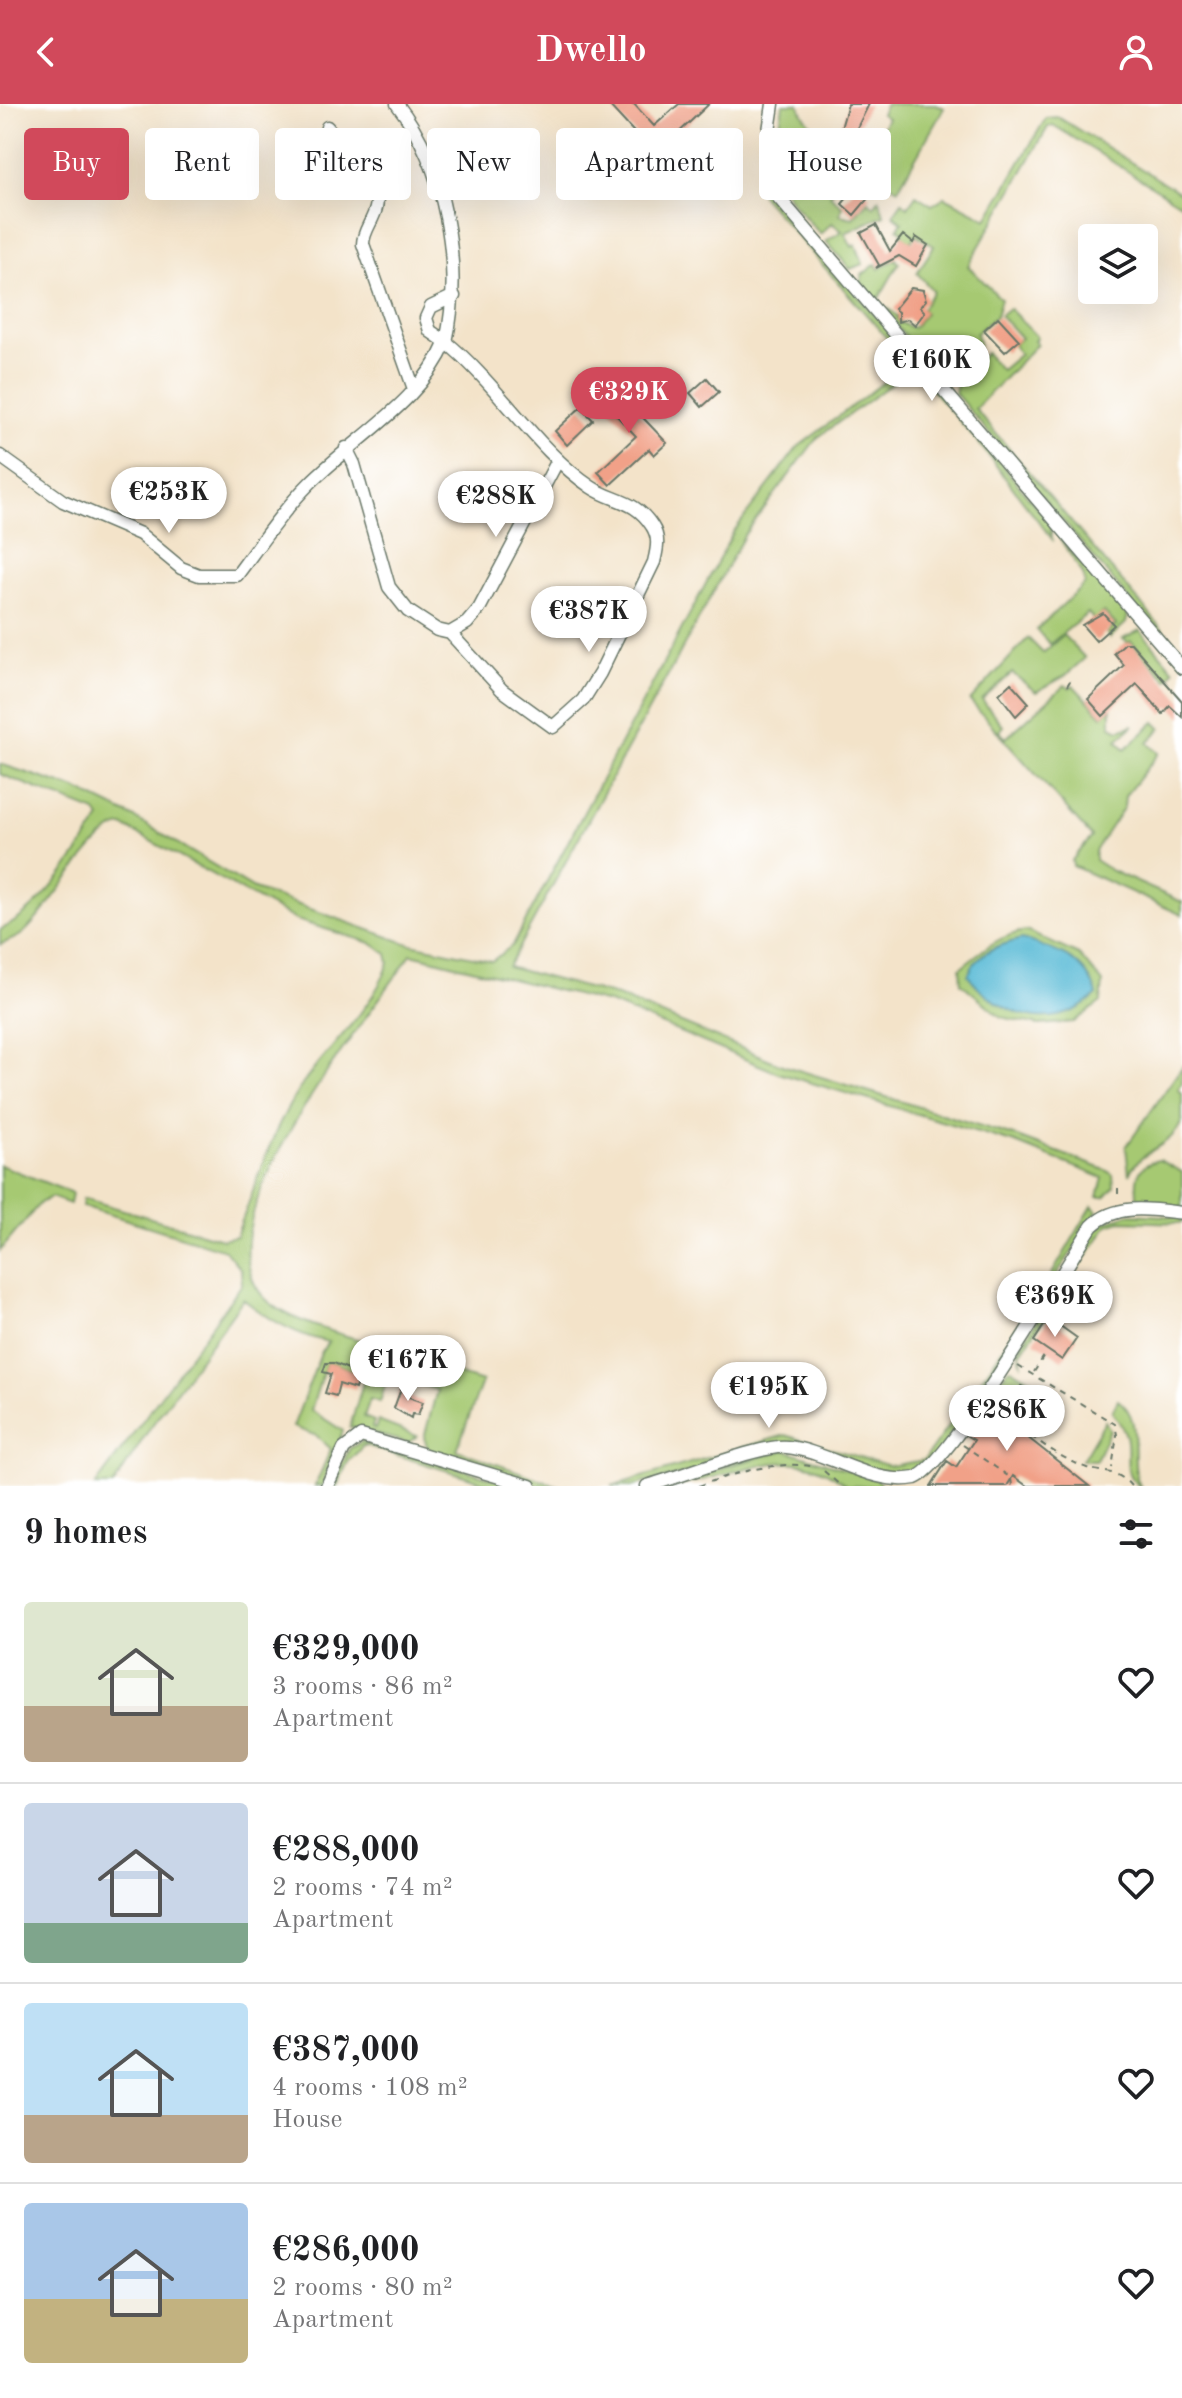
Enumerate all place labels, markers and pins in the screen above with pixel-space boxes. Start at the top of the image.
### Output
pin: €160K [876,335,988,403]
pin: €329K [573,367,685,435]
pin: €253K [113,467,225,535]
pin: €288K [440,471,552,539]
pin: €387K [533,586,645,654]
pin: €369K [999,1271,1111,1339]
pin: €167K [352,1335,464,1403]
pin: €195K [713,1362,825,1430]
pin: €286K [951,1385,1063,1453]

